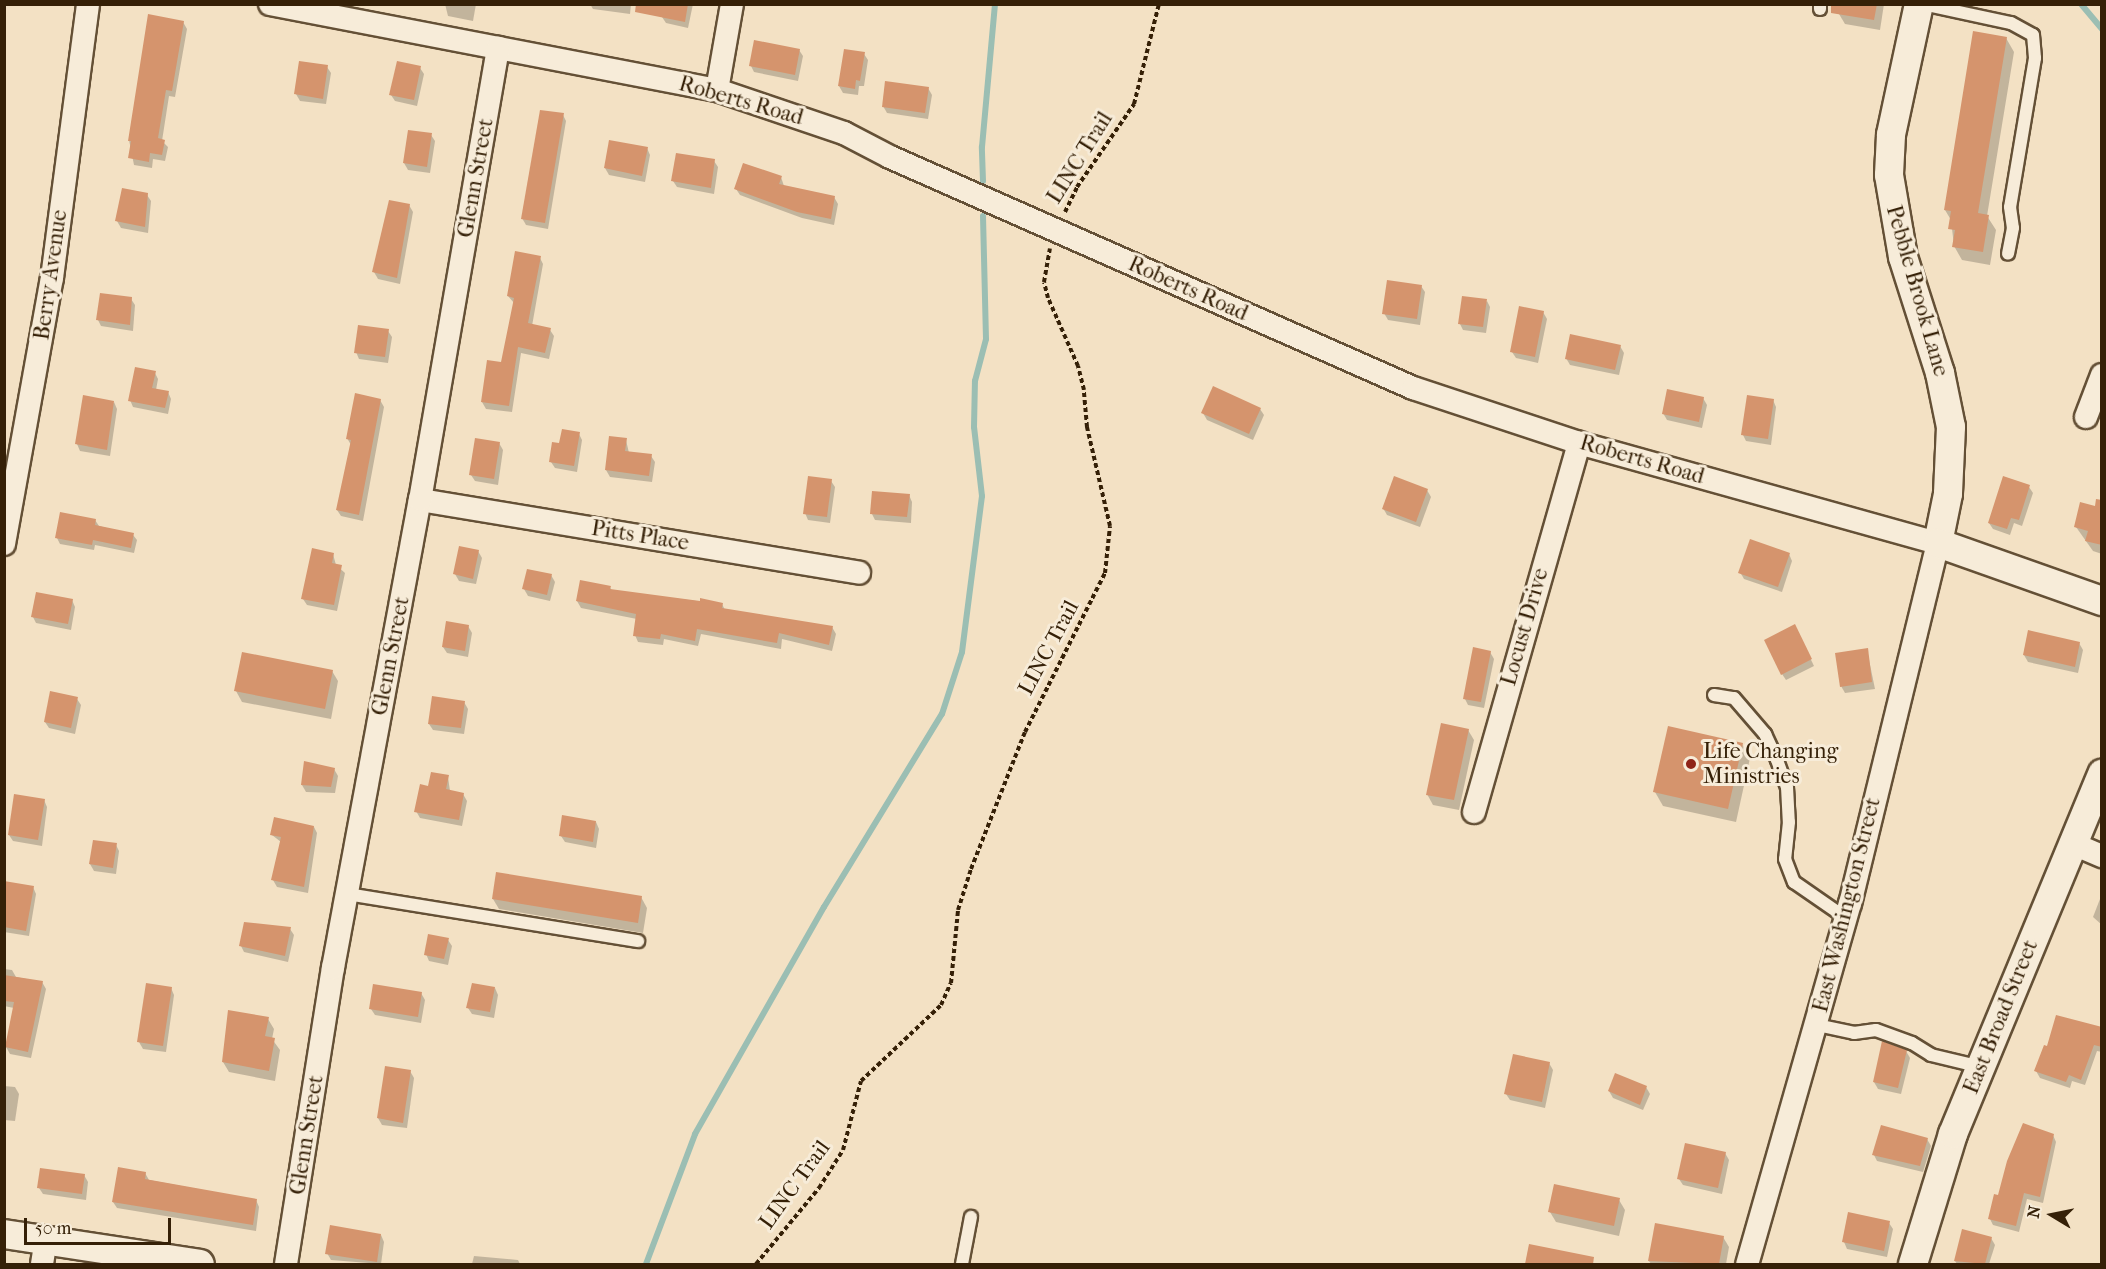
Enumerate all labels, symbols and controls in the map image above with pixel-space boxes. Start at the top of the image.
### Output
street label: Roberts Road [676,71,806,131]
street label: LINC Trail [1041,107,1119,209]
street label: Glenn Street [453,116,499,240]
street label: Pebble Brook Lane [1880,202,1954,380]
street label: Berry Avenue [29,208,73,342]
street label: Roberts Road [1124,251,1252,327]
street label: Roberts Road [1577,430,1707,490]
street label: Pitts Place [589,515,691,557]
street label: Locust Drive [1496,565,1554,689]
street label: Glenn Street [367,594,415,718]
street label: LINC Trail [1013,596,1085,700]
place label: Life Changing Ministries [1703,738,1838,790]
marker: Life Changing Ministries [1684,757,1698,771]
street label: East Washington Street [1807,795,1887,1015]
street label: East Broad Street [1958,936,2044,1098]
street label: Glenn Street [285,1073,329,1197]
street label: LINC Trail [754,1135,836,1235]
north arrow [2022,1185,2082,1245]
text: N [2023,1204,2044,1219]
scale bar [27,1206,174,1244]
text: 50 m [35,1218,71,1239]

